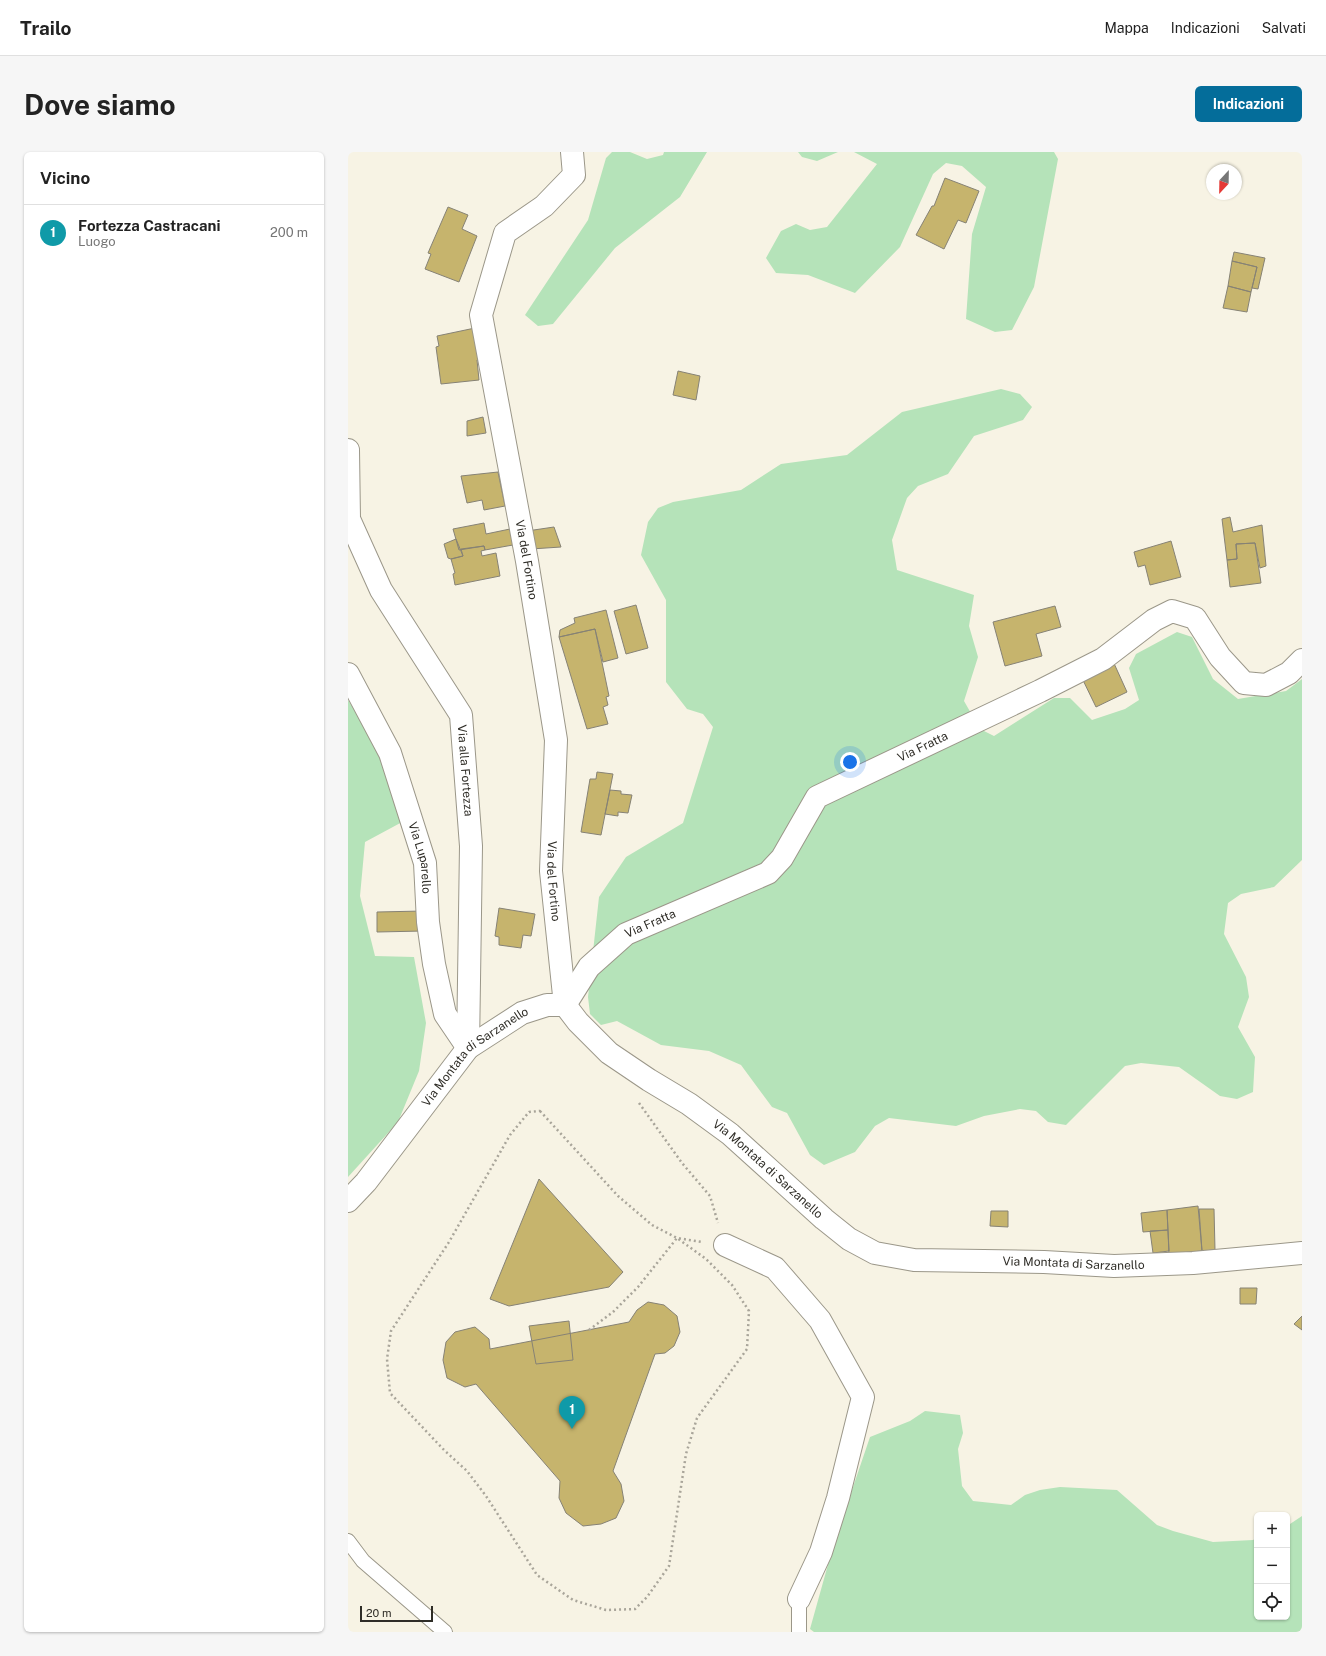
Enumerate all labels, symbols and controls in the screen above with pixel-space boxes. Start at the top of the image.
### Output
text: Trailo [20,17,72,39]
text: Mappa [1104,20,1149,36]
text: Indicazioni [1171,20,1240,36]
text: Salvati [1262,20,1306,36]
button: Indicazioni [1195,86,1302,122]
text: Dove siamo [24,88,176,121]
north arrow [1206,164,1242,200]
text: Vicino [40,168,90,188]
text: Fortezza Castracani [78,217,220,234]
text: 1 [50,225,56,240]
text: 200 m [270,225,308,240]
text: Luogo [78,234,116,249]
street label: Via del Fortino [512,519,540,601]
street label: Via alla Fortezza [455,724,476,817]
street label: Via Fratta [895,729,950,765]
your location [840,752,860,772]
street label: Via Luparello [405,820,434,894]
street label: Via del Fortino [544,841,563,922]
street label: Via Fratta [623,906,678,941]
street label: Via Montata di Sarzanello [419,1004,530,1109]
street label: Via Montata di Sarzanello [710,1117,826,1222]
street label: Via Montata di Sarzanello [1002,1254,1145,1273]
pin: 1 [559,1396,585,1429]
map controls [1254,1512,1290,1620]
button: + [1254,1512,1290,1548]
button: − [1254,1548,1290,1584]
button: locate [1254,1584,1290,1620]
scale bar [360,1604,433,1623]
text: 20 m [366,1607,391,1619]

